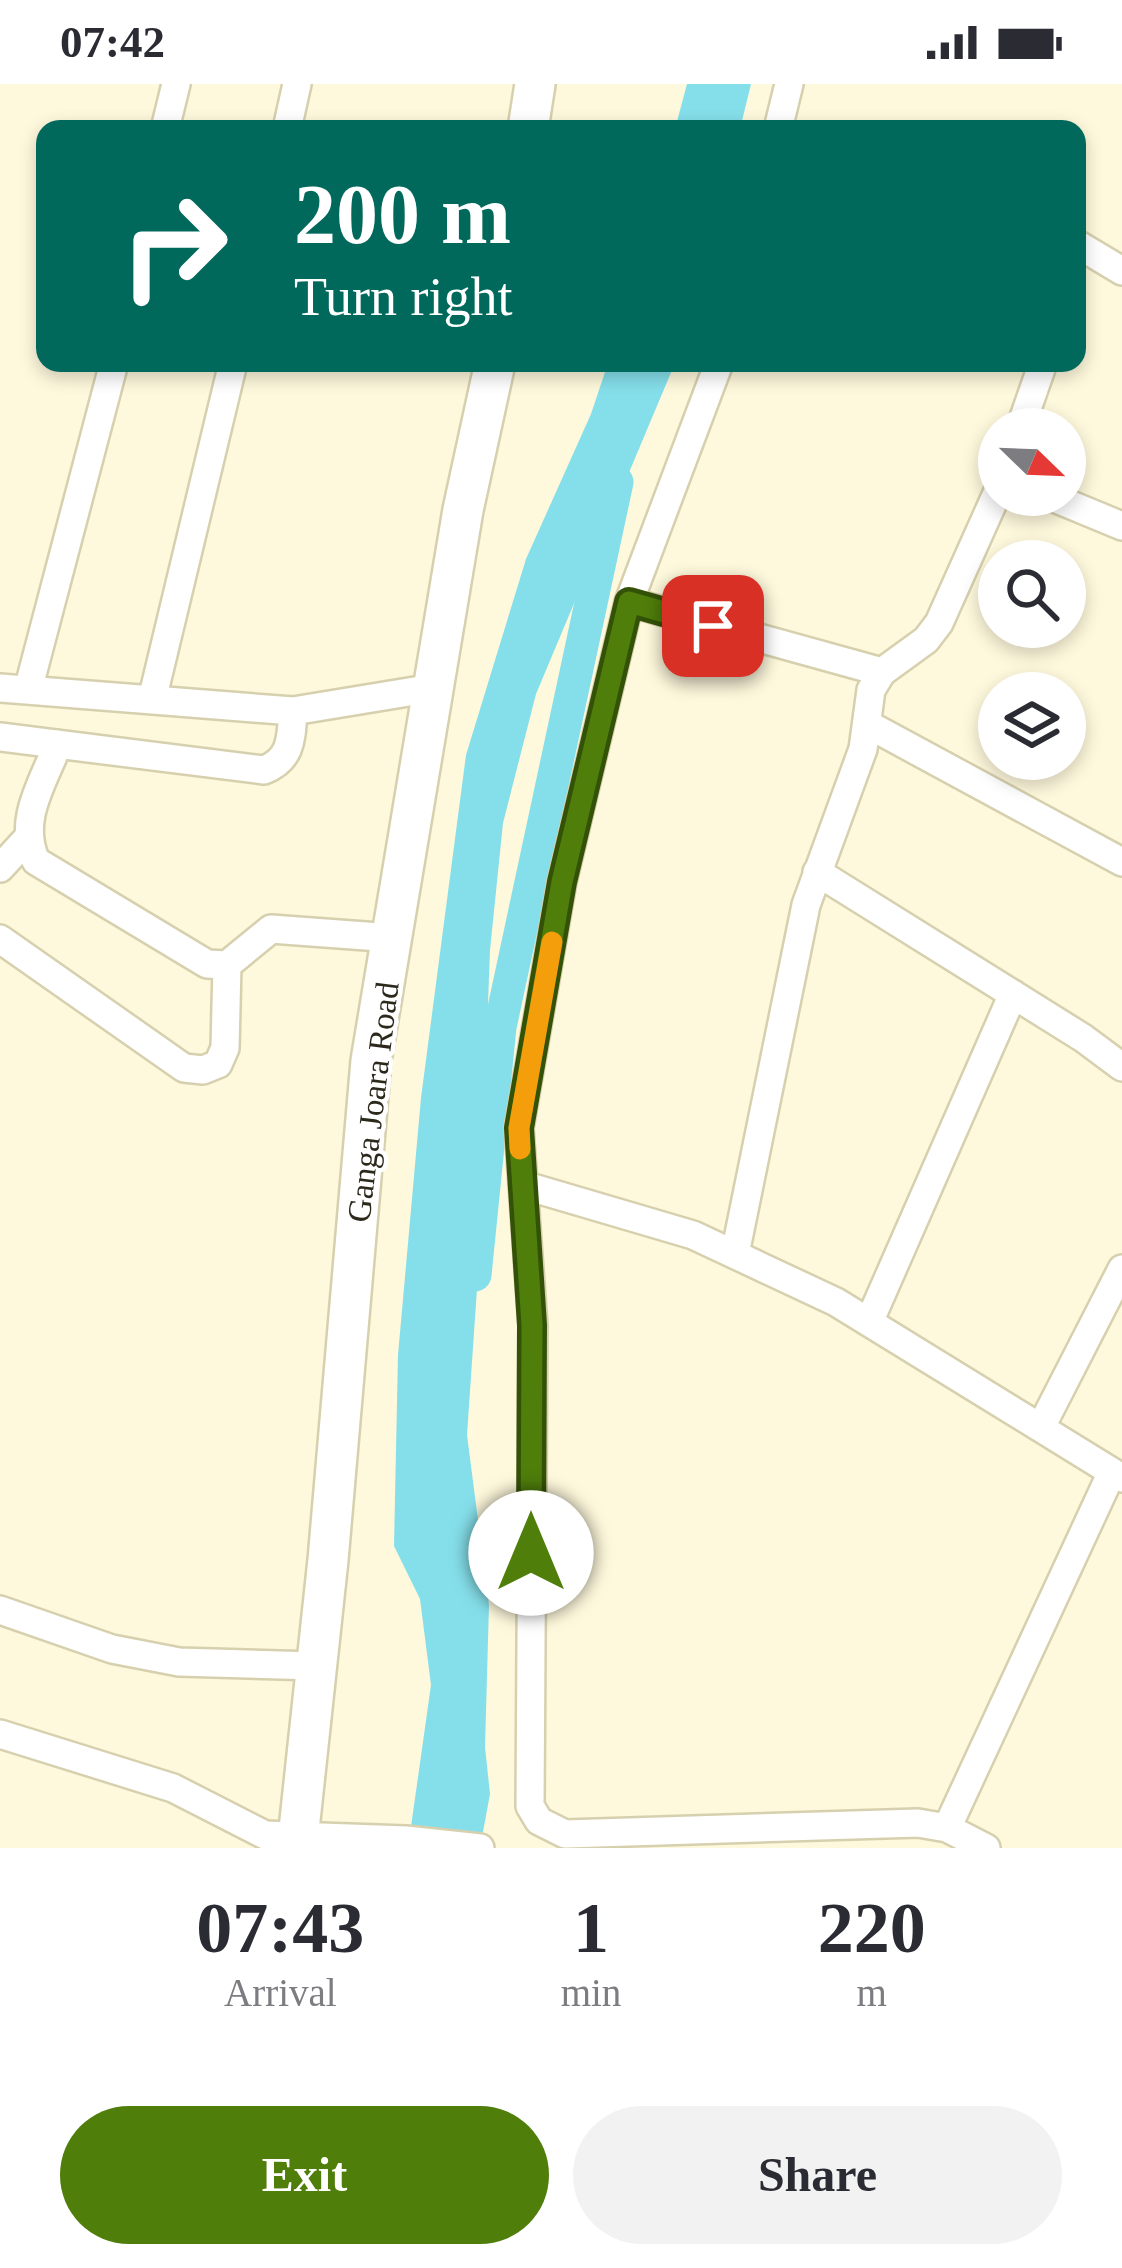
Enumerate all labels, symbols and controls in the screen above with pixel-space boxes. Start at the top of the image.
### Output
text: 07:42 [60,17,165,67]
icon: right [96,168,252,324]
text: 200 m [294,168,511,261]
text: Turn right [294,267,513,327]
north arrow [978,408,1086,516]
map controls [978,408,1086,780]
button: search [978,540,1086,648]
pin [662,575,764,677]
icon: arrive [680,593,746,659]
button: layers [978,672,1086,780]
street label: Ganga Joara Road [340,979,406,1224]
position arrow [468,1490,594,1616]
text: 07:43 [196,1888,364,1968]
text: 1 [573,1888,609,1968]
text: 220 [818,1888,926,1968]
text: Arrival [224,1971,337,2014]
text: min [561,1971,621,2014]
text: m [856,1971,887,2014]
button: Exit [60,2106,549,2244]
button: Share [573,2106,1062,2244]

